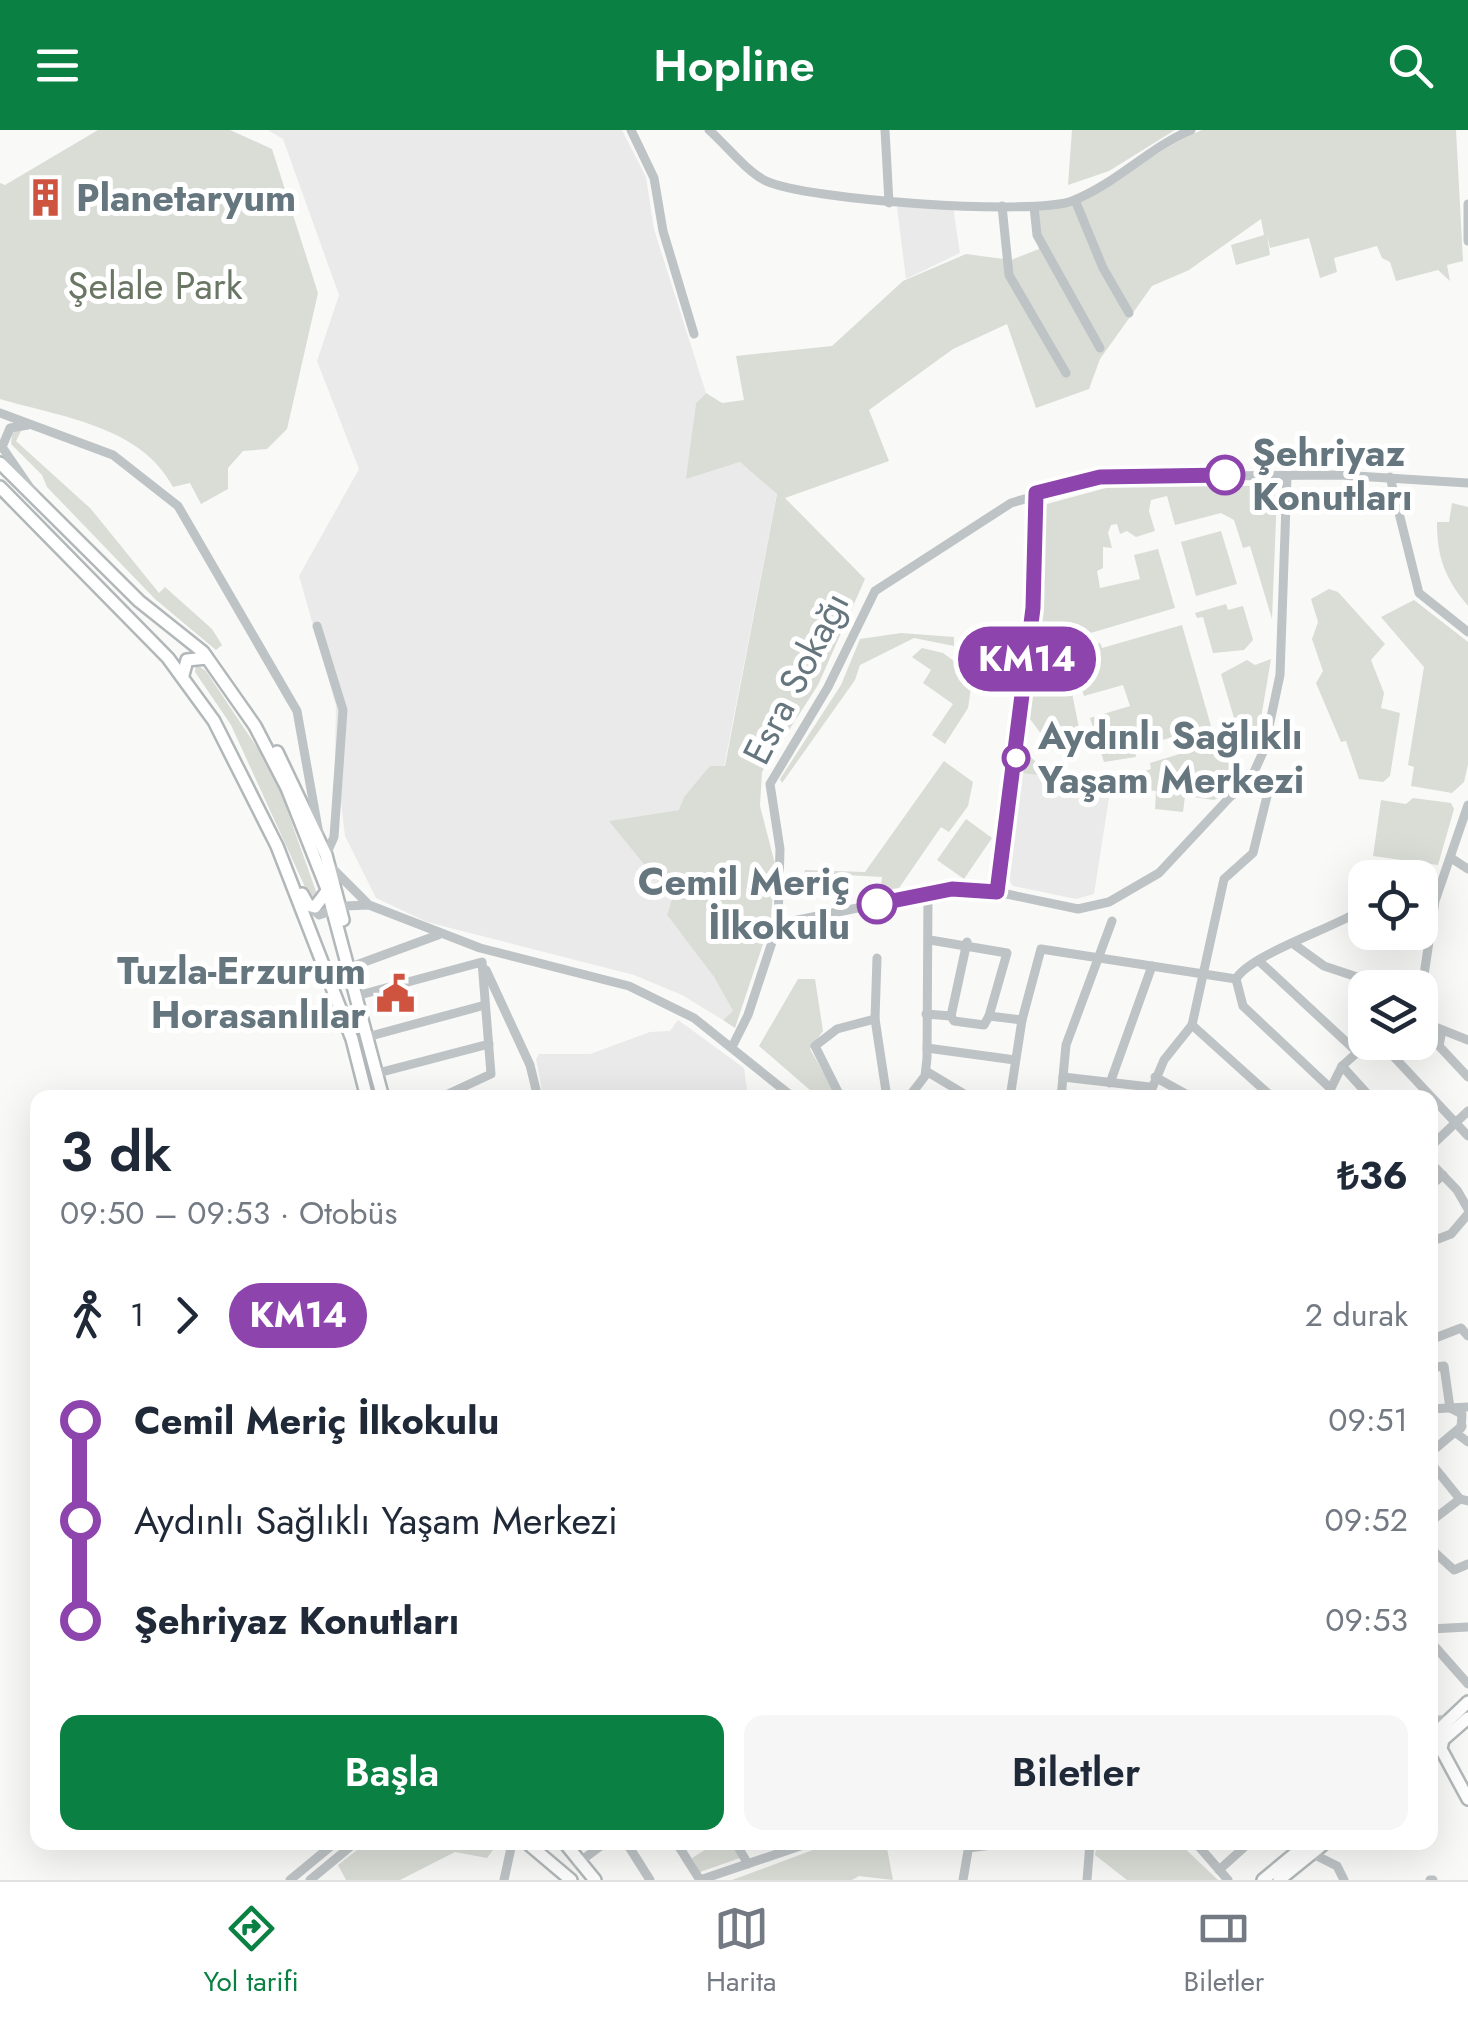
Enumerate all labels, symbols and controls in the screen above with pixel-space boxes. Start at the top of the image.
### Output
text: Hopline [653,33,815,98]
icon: menu [30,38,85,93]
icon: search [1383,38,1438,93]
place label: Planetaryum [76,170,296,225]
building icon: Planetaryum [25,177,67,219]
park label: Şelale Park [68,258,243,313]
place label: Şehriyaz Konutları [1252,425,1412,524]
marker: Şehriyaz Konutları [1206,456,1244,494]
street label: Esra Sokağı [729,582,863,774]
line badge: KM14 [957,626,1097,692]
text: KM14 [978,634,1076,684]
place label: Aydınlı Sağlıklı Yaşam Merkezi [1037,708,1304,807]
marker: Aydınlı Sağlıklı Yaşam Merkezi [1003,745,1029,771]
place label: Cemil Meriç İlkokulu [638,854,850,953]
map controls [1348,860,1438,1060]
button: locate [1348,860,1438,950]
marker: Cemil Meriç İlkokulu [858,885,896,923]
place label: Tuzla-Erzurum Horasanlılar [117,943,366,1042]
button: layers [1348,970,1438,1060]
public building icon: Tuzla-Erzurum Horasanlılar [375,972,417,1014]
text: 3 dk [60,1112,172,1192]
text: ₺36 [1337,1148,1408,1203]
text: 09:50 – 09:53 · Otobüs [60,1190,397,1236]
icon: walk [60,1288,115,1343]
icon: forward [159,1288,214,1343]
text: KM14 [249,1290,347,1340]
text: 1 [130,1292,144,1338]
text: 2 durak [1305,1292,1408,1338]
text: Cemil Meriç İlkokulu [134,1393,499,1448]
text: 09:51 [1328,1397,1408,1443]
text: Aydınlı Sağlıklı Yaşam Merkezi [134,1493,618,1548]
text: 09:52 [1325,1497,1408,1543]
text: Şehriyaz Konutları [134,1593,459,1648]
text: 09:53 [1325,1597,1408,1643]
button: Başla [60,1715,724,1830]
button: Biletler [744,1715,1408,1830]
tab: Yol tarifi [204,1901,299,2002]
tab: Harita [706,1901,776,2002]
tab: Biletler [1184,1901,1264,2002]

